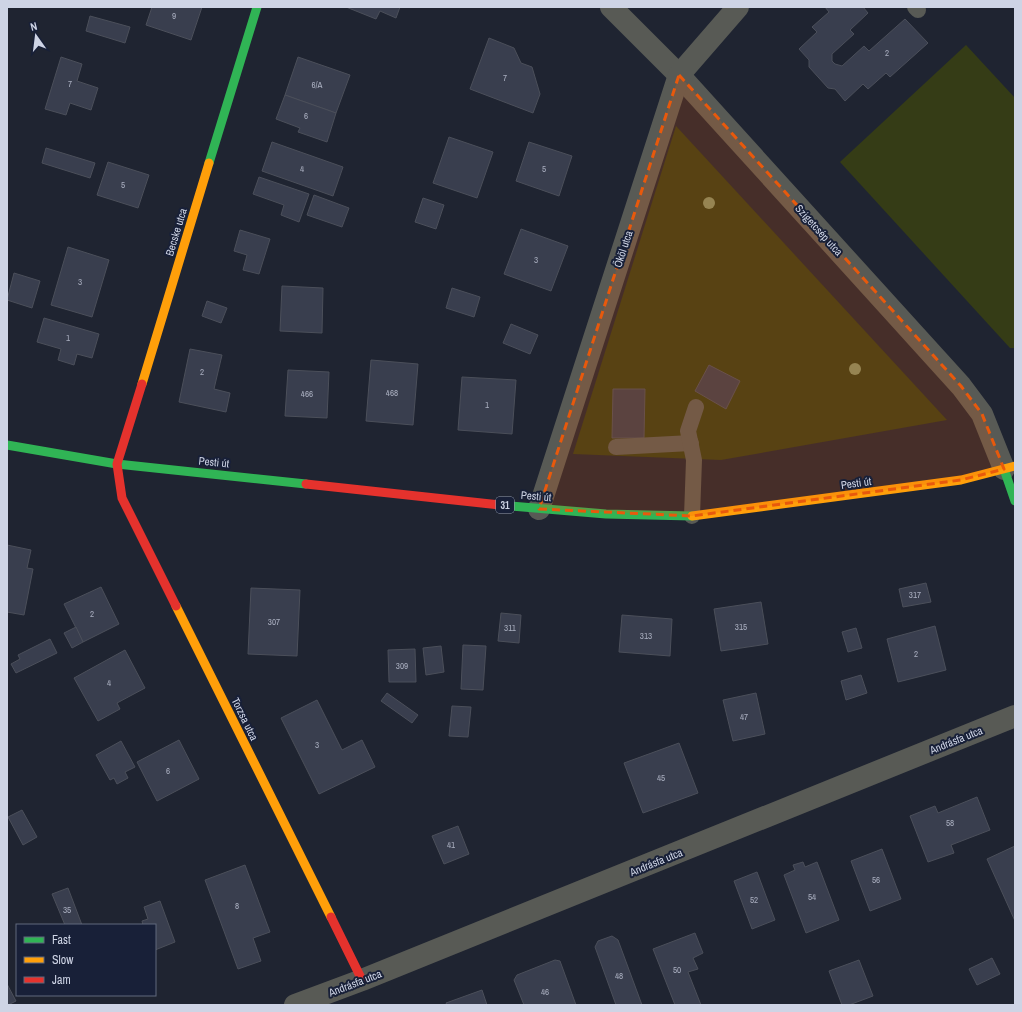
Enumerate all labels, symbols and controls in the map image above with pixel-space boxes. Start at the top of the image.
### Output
house number: 9 [172,10,176,22]
north arrow [16,16,56,56]
text: N [29,19,38,34]
house number: 2 [885,47,889,59]
house number: 7 [503,72,507,84]
house number: 7 [68,78,72,90]
house number: 6/A [311,79,323,91]
house number: 6 [304,110,308,122]
house number: 4 [300,163,304,175]
house number: 5 [542,163,546,175]
house number: 5 [121,179,125,191]
street label: Szigetcsép utca [792,201,846,259]
street label: Becske utca [162,206,190,258]
street label: Ököl utca [610,229,636,269]
house number: 3 [534,254,538,266]
house number: 3 [78,276,82,288]
house number: 1 [66,332,70,344]
house number: 2 [200,366,204,378]
house number: 468 [386,387,398,399]
house number: 466 [301,388,313,400]
house number: 1 [485,399,489,411]
street label: Pesti út [198,453,230,471]
street label: Pesti út [840,474,873,492]
street label: Pesti út [520,488,552,504]
road number: 31 [496,497,514,513]
house number: 317 [909,589,921,601]
house number: 2 [90,608,94,620]
house number: 307 [268,616,280,628]
house number: 315 [735,621,747,633]
house number: 311 [504,622,516,634]
house number: 313 [640,630,652,642]
house number: 2 [914,648,918,660]
house number: 309 [396,660,408,672]
house number: 4 [107,677,111,689]
street label: Torzsa utca [229,695,261,743]
house number: 47 [740,711,748,723]
street label: Andrásfa utca [927,723,984,757]
house number: 3 [315,739,319,751]
house number: 6 [166,765,170,777]
house number: 45 [657,772,665,784]
house number: 58 [946,817,954,829]
house number: 41 [447,839,455,851]
street label: Andrásfa utca [627,845,684,879]
house number: 56 [872,874,880,886]
house number: 54 [808,891,816,903]
house number: 52 [750,894,758,906]
house number: 8 [235,900,239,912]
house number: 35 [63,904,71,916]
legend [16,924,156,996]
text: Fast [52,932,71,948]
text: Slow [52,952,74,968]
house number: 50 [673,964,681,976]
street label: Andrásfa utca [326,966,383,1000]
house number: 48 [615,970,623,982]
text: Jam [52,972,71,988]
house number: 46 [541,986,549,998]

